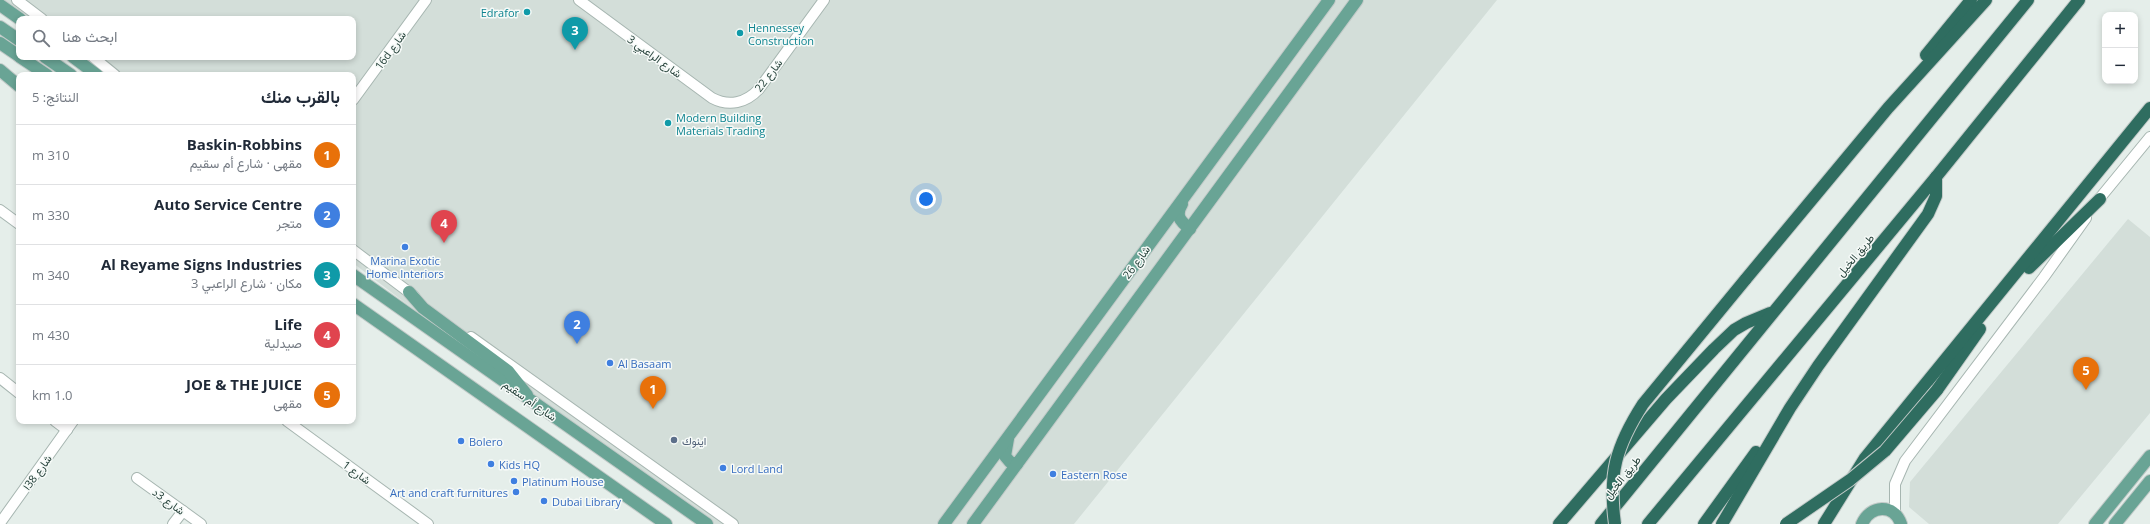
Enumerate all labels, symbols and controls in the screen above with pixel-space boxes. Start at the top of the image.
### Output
place label: Edrafor [481,5,520,20]
marker: Edrafor [522,7,532,17]
map controls [2102,12,2138,84]
button: + [2102,12,2138,48]
search box [16,16,356,60]
pin: 3 [562,17,588,50]
place label: Hennessey Construction [748,20,814,48]
text: ابحث هنا [62,26,117,46]
icon: search [30,27,52,49]
street label: 16d شارع [371,27,410,73]
marker: Hennessey Construction [735,28,745,38]
street label: شارع الراعبي 3 [623,31,685,83]
button: − [2102,48,2138,84]
street label: شارع 22 [751,55,786,95]
text: بالقرب منك [261,85,340,108]
text: النتائج: 5 [32,88,79,106]
place label: Modern Building Materials Trading [676,110,765,138]
marker: Modern Building Materials Trading [663,118,673,128]
text: Baskin-Robbins [187,134,302,154]
text: 310 m [32,146,70,164]
text: 1 [323,146,331,164]
text: مقهى · شارع أم سقيم [190,154,302,172]
your location [916,189,936,209]
text: Auto Service Centre [154,194,302,214]
text: 330 m [32,206,70,224]
text: 2 [323,206,331,224]
pin: 4 [431,210,457,243]
text: متجر [277,214,302,232]
street label: طريق الخيل [1833,231,1877,279]
marker: Marina Exotic Home Interiors [400,242,410,252]
street label: شارع 26 [1119,242,1154,282]
place label: Marina Exotic Home Interiors [366,253,444,281]
text: Al Reyame Signs Industries [101,254,302,274]
text: 340 m [32,266,70,284]
text: 3 [323,266,331,284]
text: مكان · شارع الراعبي 3 [191,274,302,292]
pin: 2 [564,311,590,344]
text: Life [274,314,302,334]
text: 430 m [32,326,70,344]
text: 4 [323,326,331,344]
text: صيدلية [264,334,302,352]
place label: Al Basaam [618,356,671,371]
pin: 5 [2073,357,2099,390]
marker: Al Basaam [605,358,615,368]
text: JOE & THE JUICE [186,374,302,394]
street label: شارع أم سقيم [500,376,560,425]
pin: 1 [640,376,666,409]
text: 1.0 km [32,386,73,404]
text: 5 [323,386,331,404]
text: مقهى [273,394,302,412]
place label: اينوك [682,433,706,448]
place label: Bolero [469,434,503,449]
marker: اينوك [669,435,679,445]
marker: Bolero [456,436,466,446]
street label: شارع 38ا [19,451,56,493]
street label: طريق الخيل [1600,452,1644,502]
street label: شارع 1 [339,457,374,488]
place label: Kids HQ [499,457,540,472]
marker: Kids HQ [486,459,496,469]
place label: Lord Land [731,461,783,476]
marker: Lord Land [718,463,728,473]
place label: Eastern Rose [1061,467,1128,482]
marker: Eastern Rose [1048,469,1058,479]
place label: Platinum House [522,474,604,489]
marker: Platinum House [509,476,519,486]
street label: شارع 3د [149,484,188,519]
place label: Art and craft furnitures [390,485,508,500]
marker: Art and craft furnitures [511,487,521,497]
place label: Dubai Library [552,494,622,509]
marker: Dubai Library [539,496,549,506]

